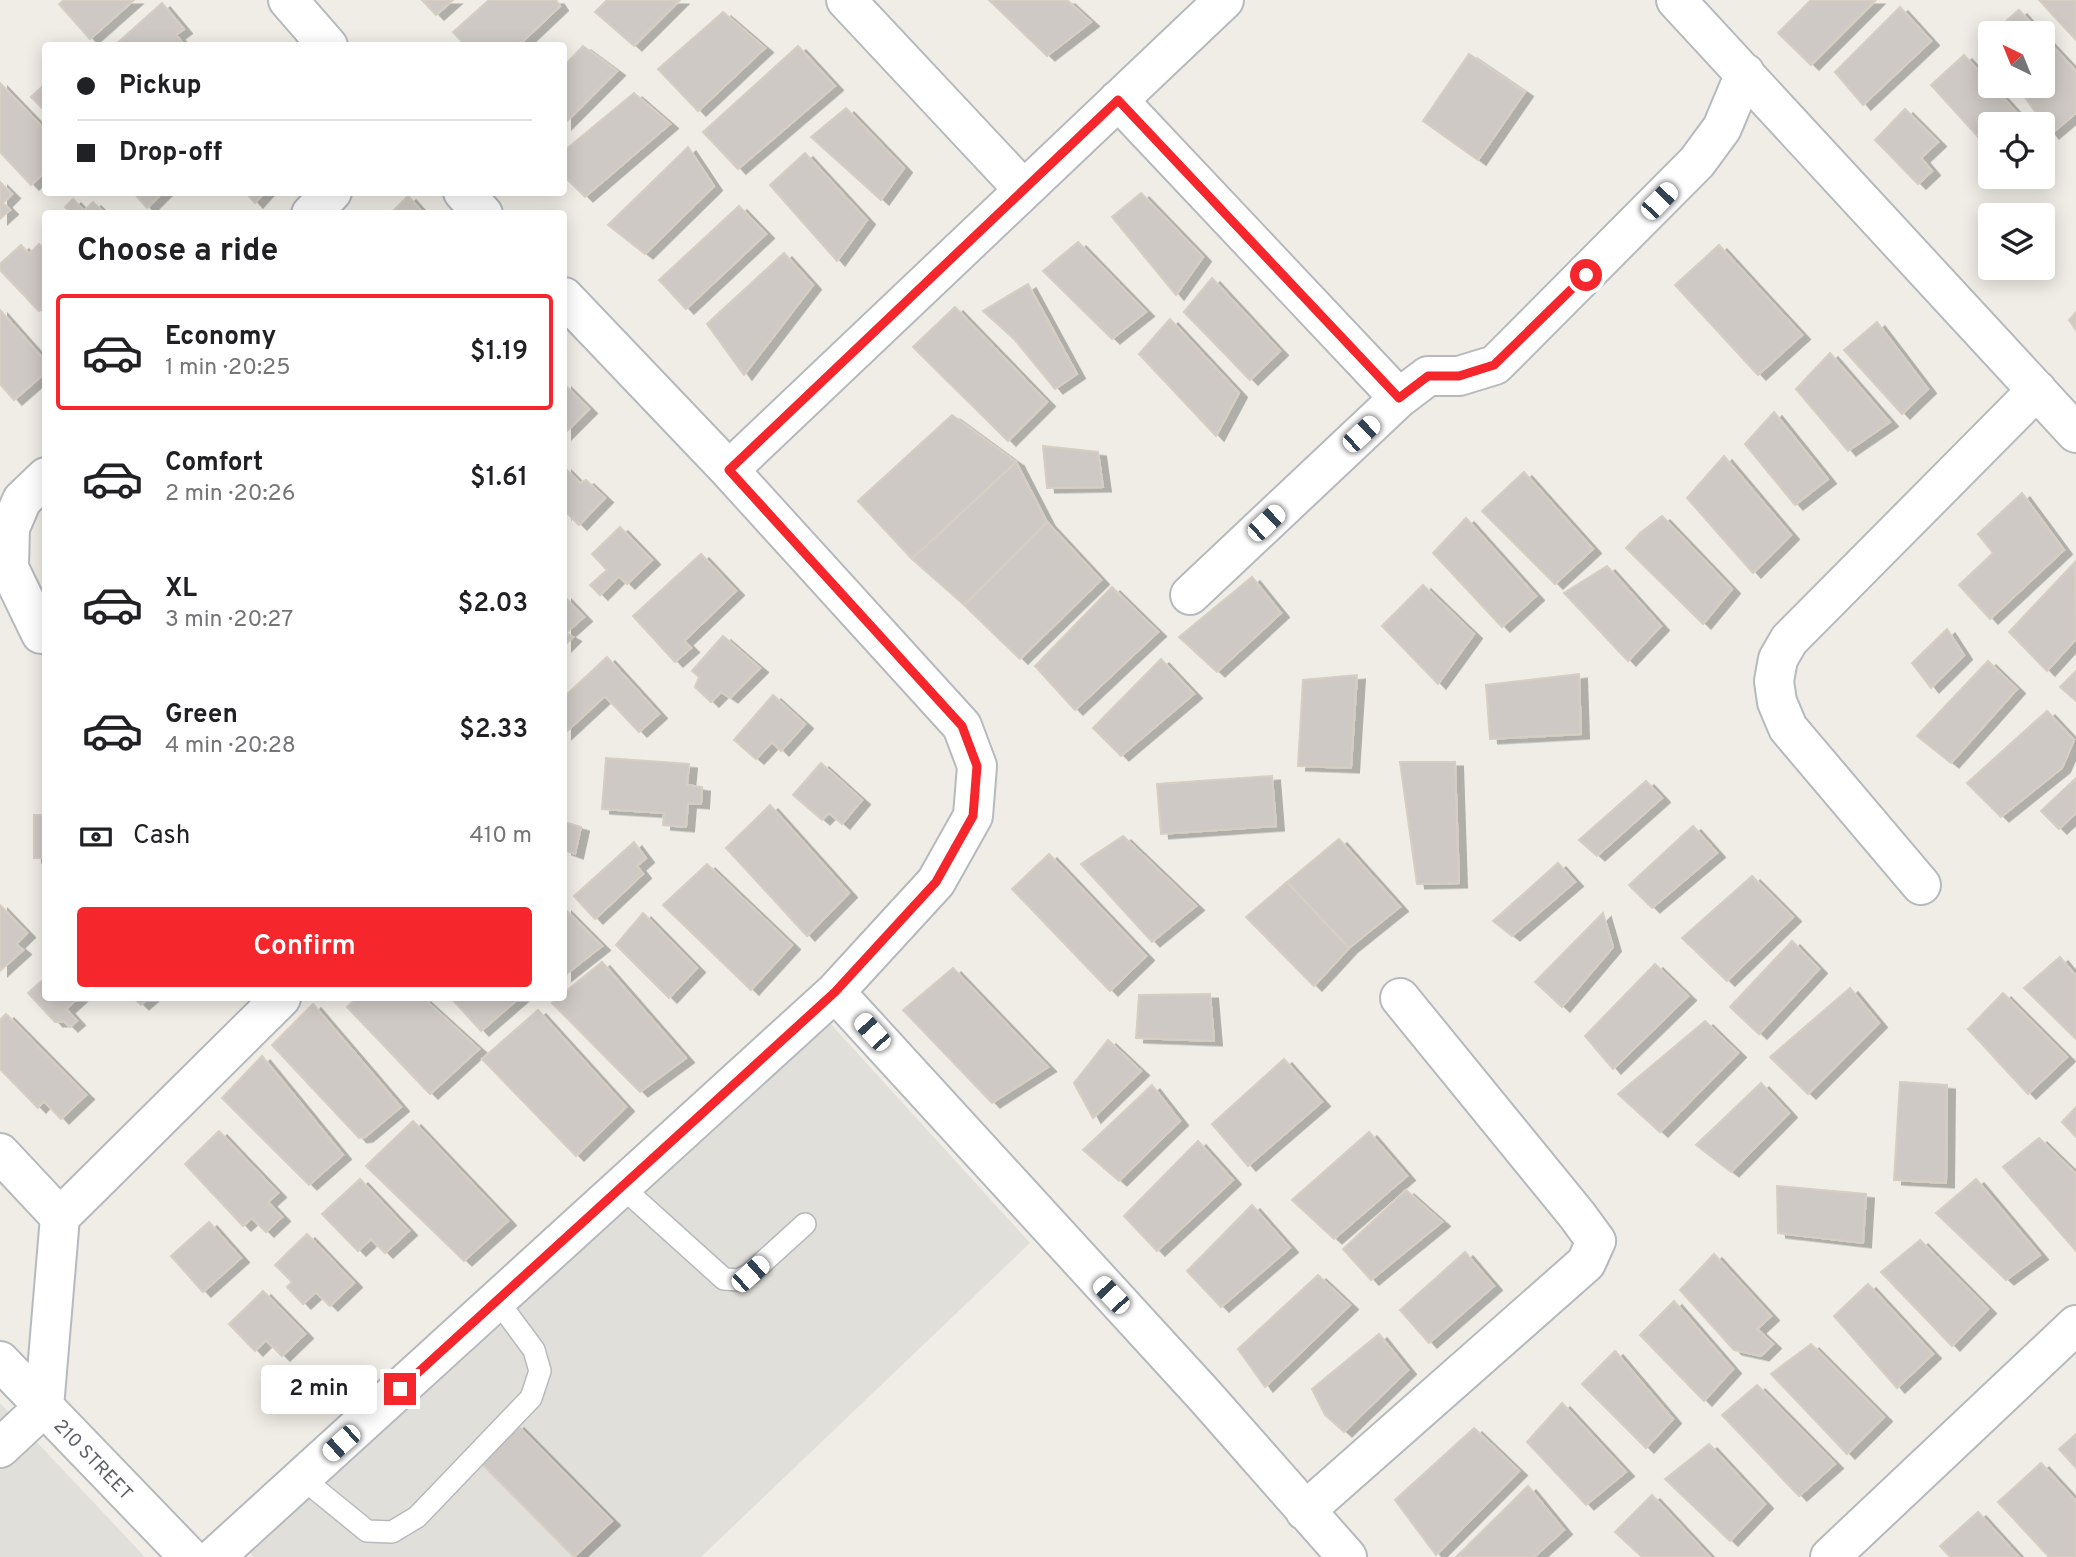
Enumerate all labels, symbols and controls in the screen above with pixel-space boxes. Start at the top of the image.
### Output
north arrow [1978,21,2054,98]
map controls [1978,21,2055,280]
text: Pickup [119,70,202,103]
button: locate [1978,112,2055,189]
text: Drop-off [119,137,222,170]
car [1637,179,1682,223]
button: layers [1978,203,2055,280]
text: Choose a ride [77,232,278,272]
route start [1570,259,1602,291]
icon: car [81,321,144,384]
text: Economy [165,321,276,354]
text: $1.19 [470,336,528,369]
text: 1 min · 20:25 [165,354,290,383]
car [1339,412,1384,456]
icon: car [81,447,144,510]
text: Comfort [165,447,263,480]
text: $1.61 [470,462,528,495]
text: 2 min · 20:26 [165,480,295,509]
car [1244,501,1289,545]
icon: car [81,573,144,636]
text: XL [165,573,197,606]
text: $2.03 [458,588,528,621]
text: 3 min · 20:27 [165,606,293,635]
icon: car [81,699,144,762]
text: Green [165,699,238,732]
text: $2.33 [459,714,528,747]
text: 4 min · 20:28 [165,732,296,761]
icon: cash [77,818,115,856]
text: Cash [133,820,190,853]
text: 410 m [469,822,532,851]
button: Confirm [77,907,532,987]
car [851,1009,894,1055]
car [728,1252,773,1296]
car [1089,1272,1134,1318]
callout: 2 min [260,1364,376,1414]
route end [384,1373,416,1405]
text: 2 min [289,1375,349,1404]
street label: 210 STREET [48,1415,137,1506]
car [319,1421,364,1465]

